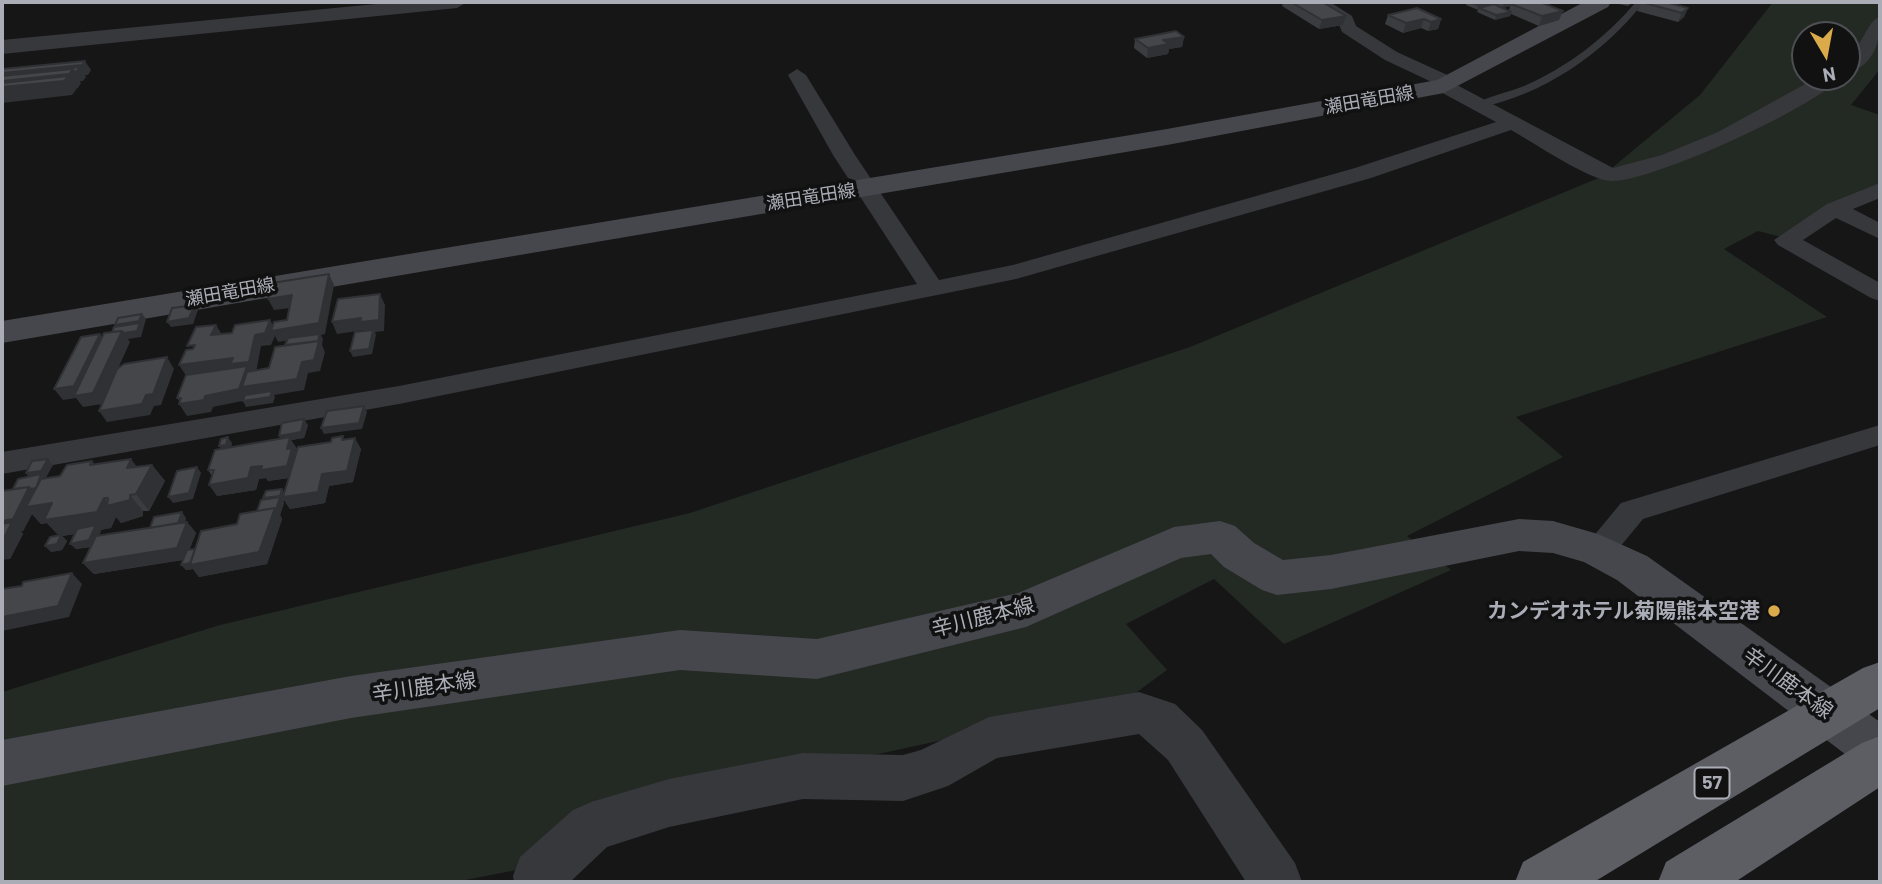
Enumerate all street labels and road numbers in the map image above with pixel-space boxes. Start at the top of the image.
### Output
street label: 瀬田竜田線 [1323,82,1415,118]
street label: 瀬田竜田線 [765,179,857,215]
street label: 瀬田竜田線 [184,274,276,310]
street label: 辛川鹿本線 [929,592,1037,642]
street label: 辛川鹿本線 [1738,642,1838,724]
street label: 辛川鹿本線 [370,667,478,707]
road number: 57 [1694,768,1730,798]

